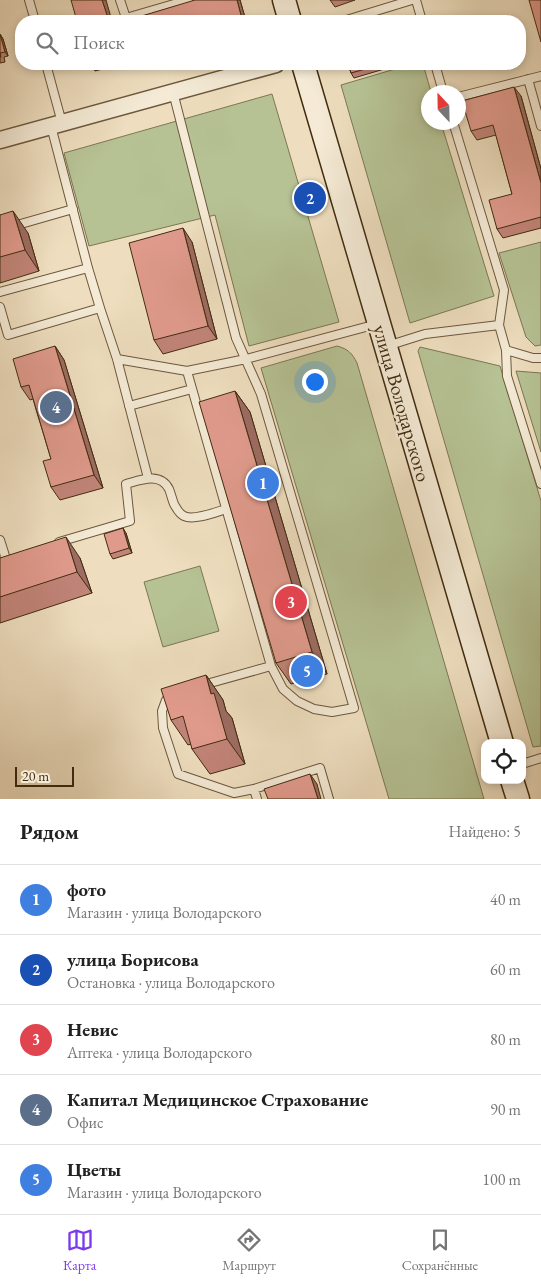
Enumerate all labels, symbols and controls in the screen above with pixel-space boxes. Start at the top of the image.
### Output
search box [15,15,526,70]
icon: search [33,29,61,57]
text: Поиск [73,30,125,55]
north arrow [421,85,466,130]
pin: 2 [294,179,326,217]
street label: улица Володарского [367,321,437,485]
your location [302,369,328,395]
pin: 4 [40,388,72,426]
pin: 1 [247,464,279,502]
pin: 3 [275,583,307,621]
pin: 5 [291,652,323,690]
map controls [481,739,526,784]
button: locate [481,739,526,784]
scale bar [15,764,74,787]
text: 20 m [22,767,49,785]
text: Рядом [20,818,79,845]
text: Найдено: 5 [449,821,521,842]
text: фото [67,877,106,902]
text: 1 [32,889,40,910]
text: 40 m [490,889,521,910]
text: Магазин · улица Володарского [67,902,262,923]
text: улица Борисова [67,947,199,972]
text: 2 [32,959,40,980]
text: 60 m [490,959,521,980]
text: Остановка · улица Володарского [67,972,275,993]
text: Невис [67,1017,118,1042]
text: 3 [32,1029,40,1050]
text: 80 m [490,1029,521,1050]
text: Аптека · улица Володарского [67,1042,252,1063]
text: Капитал Медицинское Страхование [67,1087,368,1112]
text: 4 [32,1099,40,1120]
text: 90 m [490,1099,521,1120]
text: Офис [67,1112,104,1133]
text: Цветы [67,1157,121,1182]
text: 5 [32,1169,40,1190]
text: 100 m [482,1169,521,1190]
text: Магазин · улица Володарского [67,1182,262,1203]
tab: Карта [63,1226,96,1274]
tab: Маршрут [222,1226,276,1274]
tab: Сохранённые [402,1226,478,1274]

